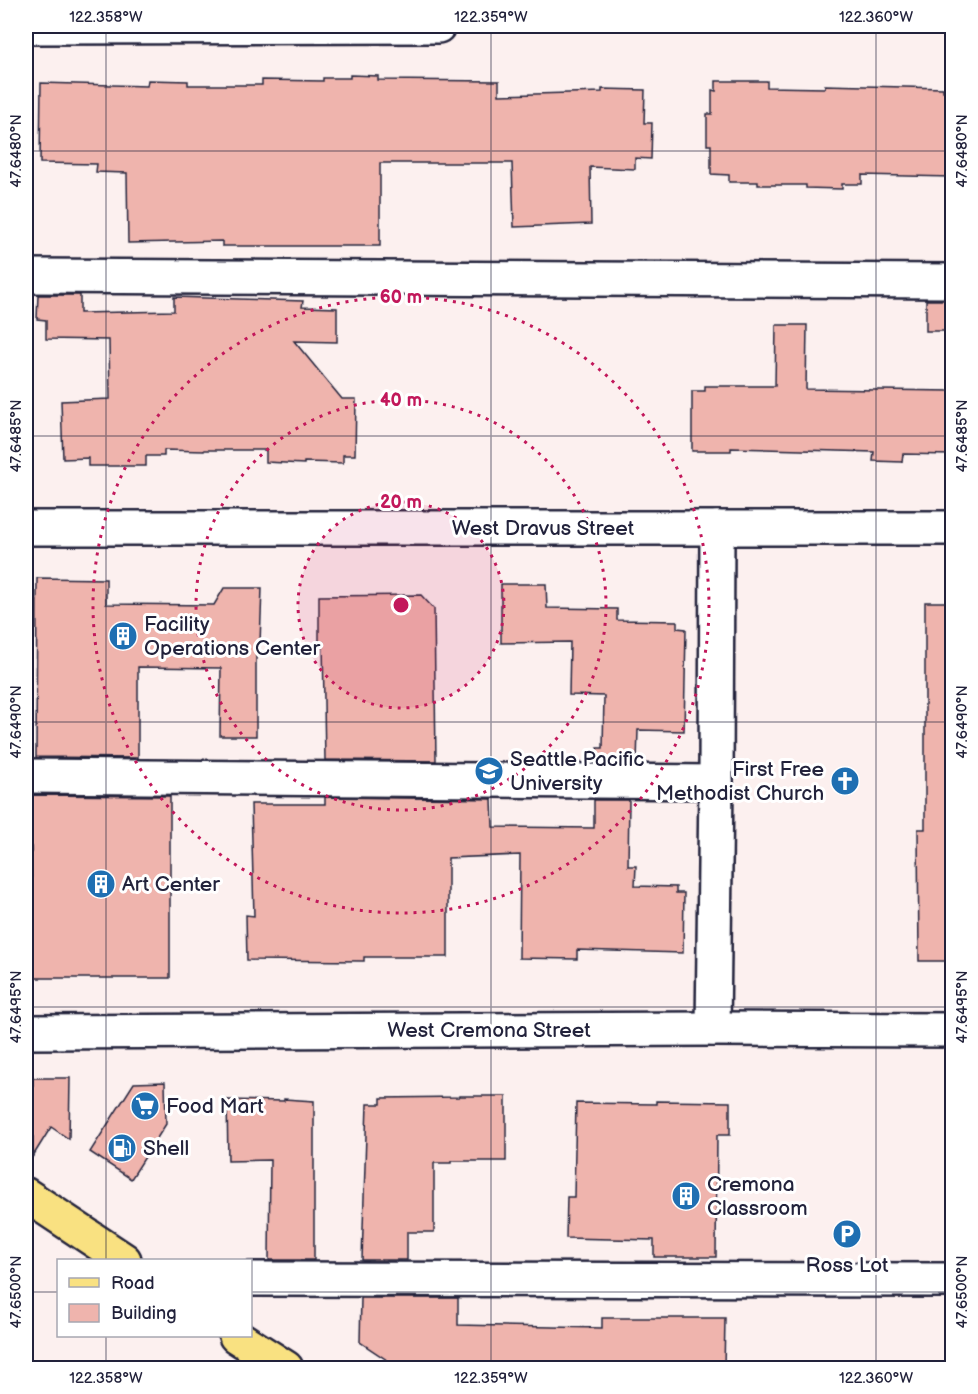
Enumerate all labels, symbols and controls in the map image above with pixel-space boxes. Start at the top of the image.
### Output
text: 122.358°W [69,8,143,27]
text: 122.359°W [454,8,528,27]
text: 122.360°W [839,8,913,27]
text: 47.6480°N [7,114,26,188]
text: 47.6480°N [953,114,972,188]
text: 60 m [380,287,422,308]
text: 40 m [380,390,422,411]
text: 47.6485°N [7,399,26,473]
text: 47.6485°N [953,399,972,473]
text: 20 m [380,492,422,513]
street label: West Dravus Street [452,516,635,541]
centre of rings [391,595,411,615]
place label: Facility Operations Center [144,612,320,661]
building icon: Facility Operations Center [107,620,139,652]
text: 47.6490°N [7,685,26,759]
text: 47.6490°N [953,685,972,759]
place label: Seattle Pacific University [510,747,644,796]
school or university icon: Seattle Pacific University [473,755,505,787]
place label: First Free Methodist Church [656,757,824,806]
church icon: First Free Methodist Church [829,765,861,797]
building icon: Art Center [85,868,117,900]
place label: Art Center [122,872,220,897]
text: 47.6495°N [7,970,26,1044]
text: 47.6495°N [953,970,972,1044]
street label: West Cremona Street [387,1018,591,1043]
supermarket icon: Food Mart [129,1090,161,1122]
place label: Food Mart [166,1094,264,1119]
fuel station icon: Shell [106,1132,138,1164]
place label: Shell [143,1136,189,1161]
place label: Cremona Classroom [707,1172,808,1221]
building icon: Cremona Classroom [670,1180,702,1212]
parking icon: Ross Lot [831,1218,863,1250]
place label: Ross Lot [806,1253,889,1278]
text: 47.6500°N [7,1255,26,1329]
text: 47.6500°N [953,1255,972,1329]
legend [57,1259,252,1337]
text: Road [111,1273,155,1294]
text: Building [111,1303,177,1324]
text: 122.358°W [69,1369,143,1388]
text: 122.359°W [454,1369,528,1388]
text: 122.360°W [839,1369,913,1388]

